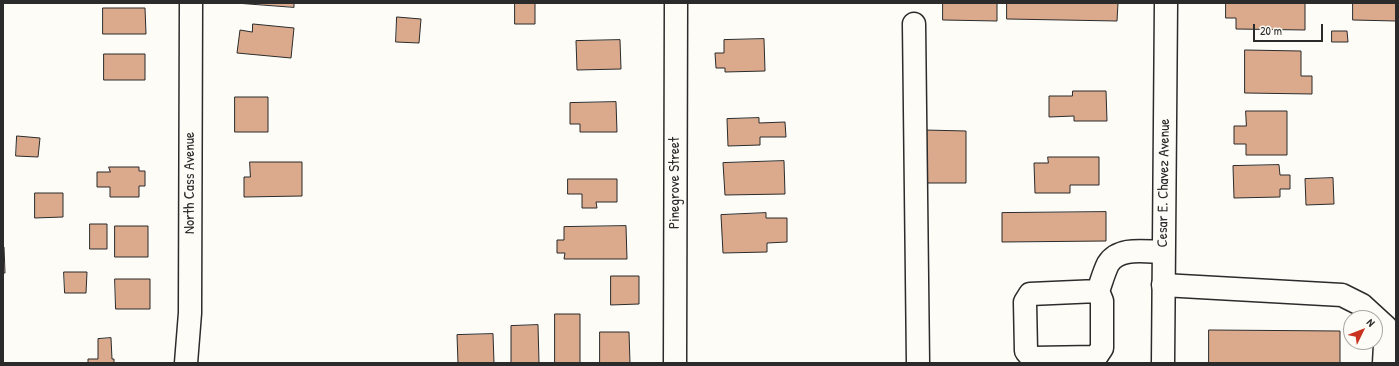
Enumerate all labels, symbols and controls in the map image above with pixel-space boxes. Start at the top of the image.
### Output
scale bar [1255,16,1325,42]
text: 20 m [1260,22,1282,39]
street label: Cesar E. Chavez Avenue [1154,119,1174,247]
street label: North Cass Avenue [181,132,199,234]
street label: Pinegrove Street [666,137,684,229]
north arrow [1343,310,1383,350]
text: N [1364,316,1378,329]

